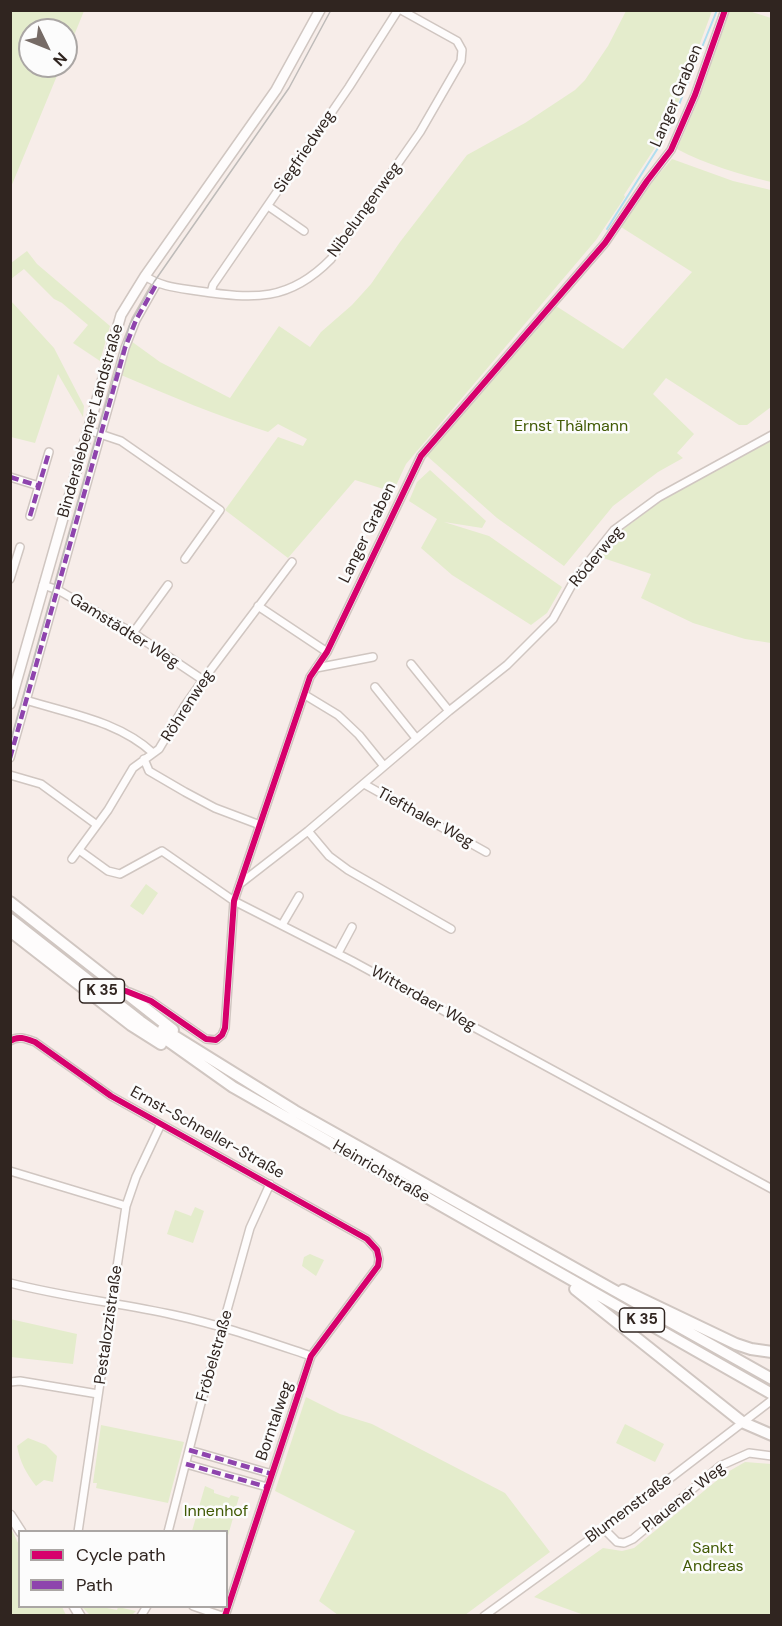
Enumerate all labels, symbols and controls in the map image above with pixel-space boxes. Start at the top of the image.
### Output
north arrow [18,18,78,78]
street label: Langer Graben [647,42,707,150]
text: N [48,48,72,71]
street label: Siegfriedweg [270,107,340,197]
street label: Nibelungenweg [324,159,406,261]
street label: Binderslebener Landstraße [54,322,128,520]
park label: Ernst Thälmann [514,417,628,437]
street label: Langer Graben [335,480,401,586]
street label: Röderweg [566,523,628,591]
street label: Gamstädter Weg [66,590,182,672]
street label: Röhrenweg [158,667,218,745]
street label: Tiefthaler Weg [374,784,476,852]
street label: Witterdaer Weg [367,962,479,1036]
road number: K 35 [80,979,124,1003]
street label: Ernst-Schneller-Straße [127,1083,287,1183]
street label: Heinrichstraße [329,1136,433,1208]
street label: Pestalozzistraße [91,1264,127,1386]
street label: Fröbelstraße [193,1308,237,1404]
road number: K 35 [620,1308,664,1332]
street label: Borntalweg [252,1379,298,1463]
street label: Plauener Weg [639,1459,729,1537]
street label: Blumenstraße [582,1470,676,1548]
park label: Innenhof [184,1502,248,1522]
legend [18,1530,228,1608]
park label: Sankt Andreas [682,1539,744,1577]
text: Cycle path [76,1543,166,1567]
text: Path [76,1573,113,1597]

